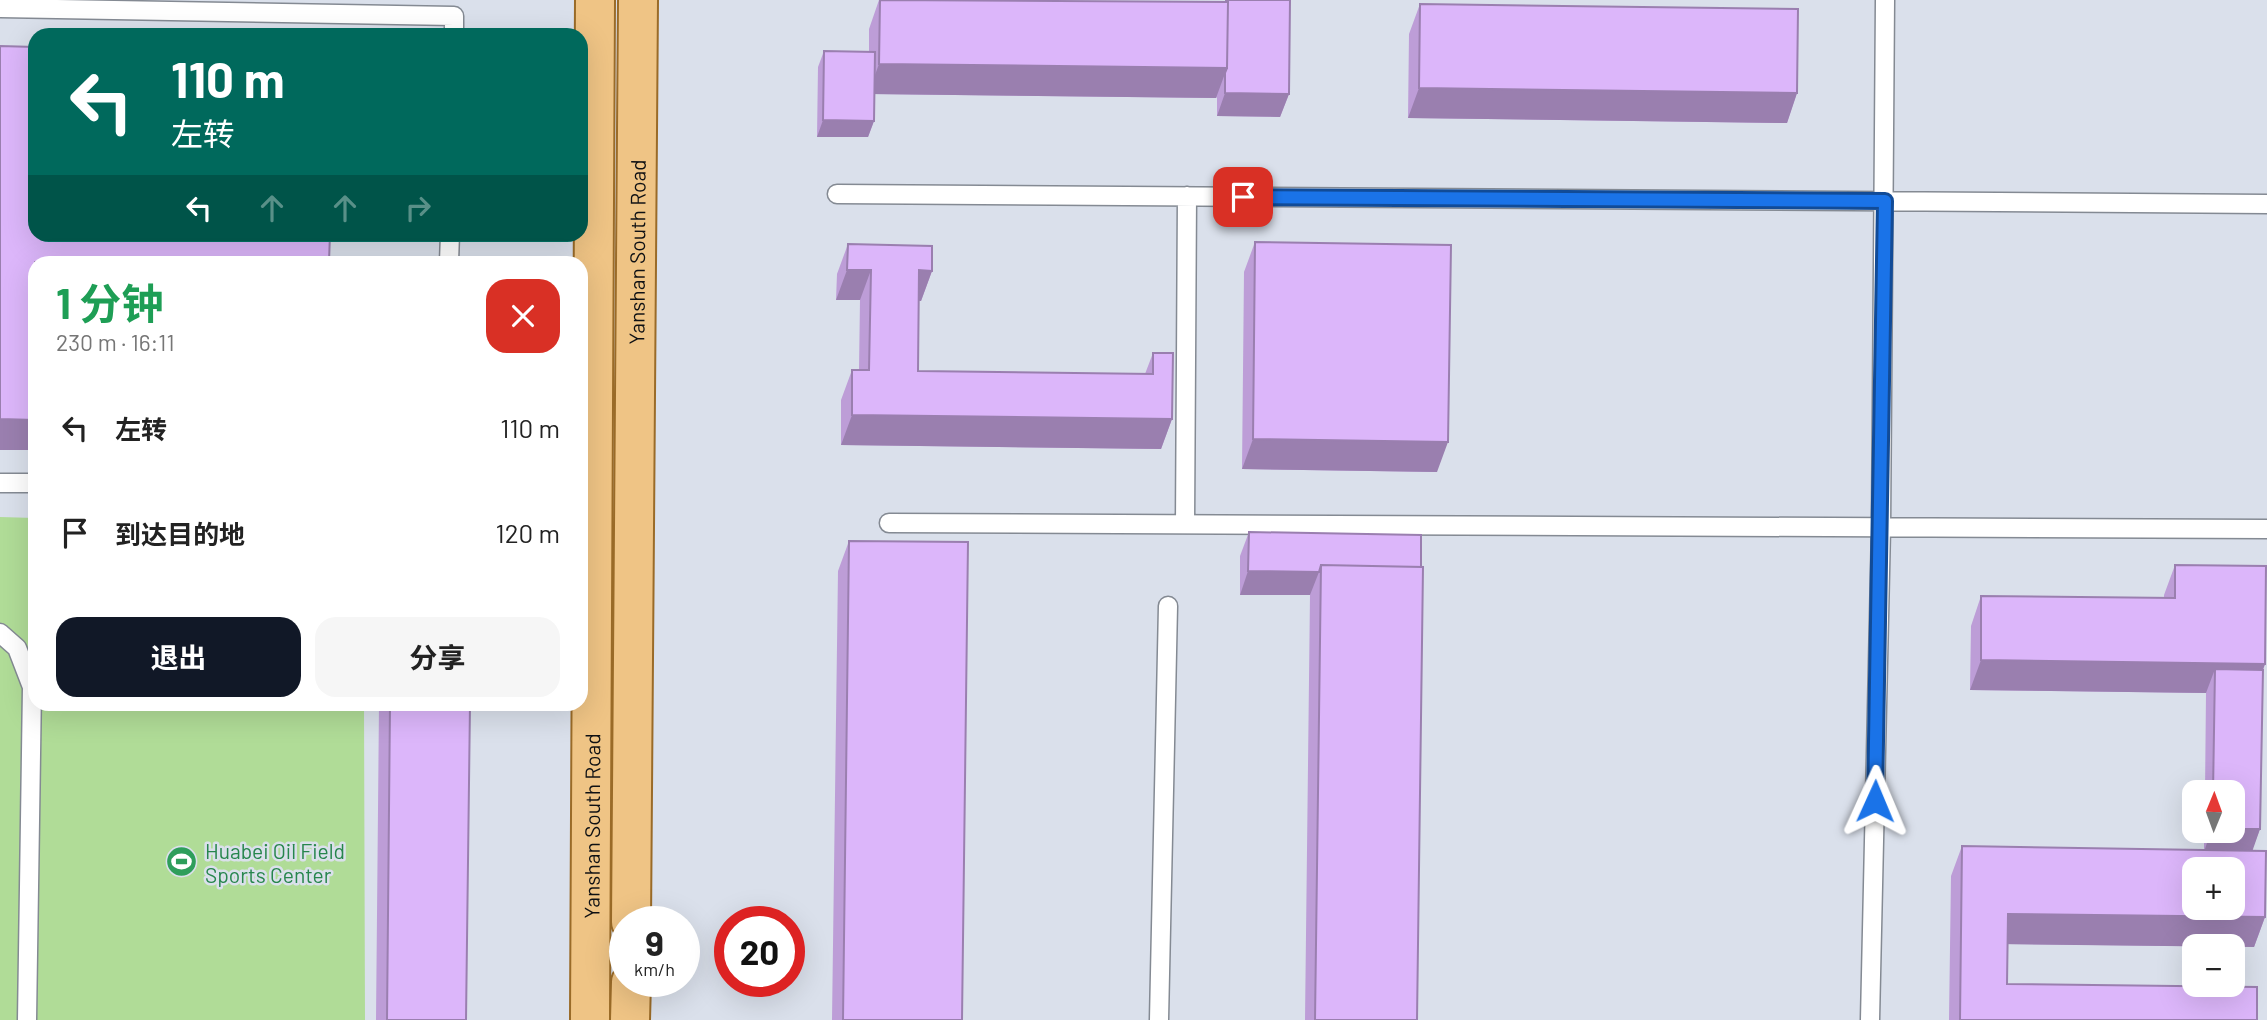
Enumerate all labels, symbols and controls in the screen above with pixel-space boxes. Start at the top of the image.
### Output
text: 110 m [171,49,285,108]
icon: left [56,56,147,147]
text: 左转 [171,114,235,152]
street label: Yanshan South Road [623,159,649,345]
pin [1213,167,1273,227]
icon: arrive [1224,178,1262,216]
icon: left [180,189,218,227]
icon: ahead [253,189,291,227]
icon: ahead [326,189,364,227]
icon: right [399,189,437,227]
text: 1 分钟 [56,277,163,327]
button: close [486,279,560,353]
text: 230 m · 16:11 [56,328,175,356]
icon: left [56,409,94,447]
text: 110 m [500,412,560,443]
text: 左转 [115,413,167,444]
icon: arrive [56,514,94,552]
text: 120 m [496,517,560,548]
text: 到达目的地 [115,518,245,549]
button: 退出 [56,617,301,697]
button: 分享 [315,617,560,697]
street label: Yanshan South Road [578,733,604,919]
position arrow [1838,764,1912,838]
north arrow [2182,780,2245,844]
map controls [2182,780,2245,997]
place label: Huabei Oil Field Sports Center [205,838,345,887]
sports icon: Huabei Oil Field Sports Center [165,845,199,879]
button: + [2182,857,2245,920]
speed limit sign: 20 [714,906,805,997]
text: 9 [645,921,664,963]
button: − [2182,934,2245,997]
text: km/h [634,958,675,980]

